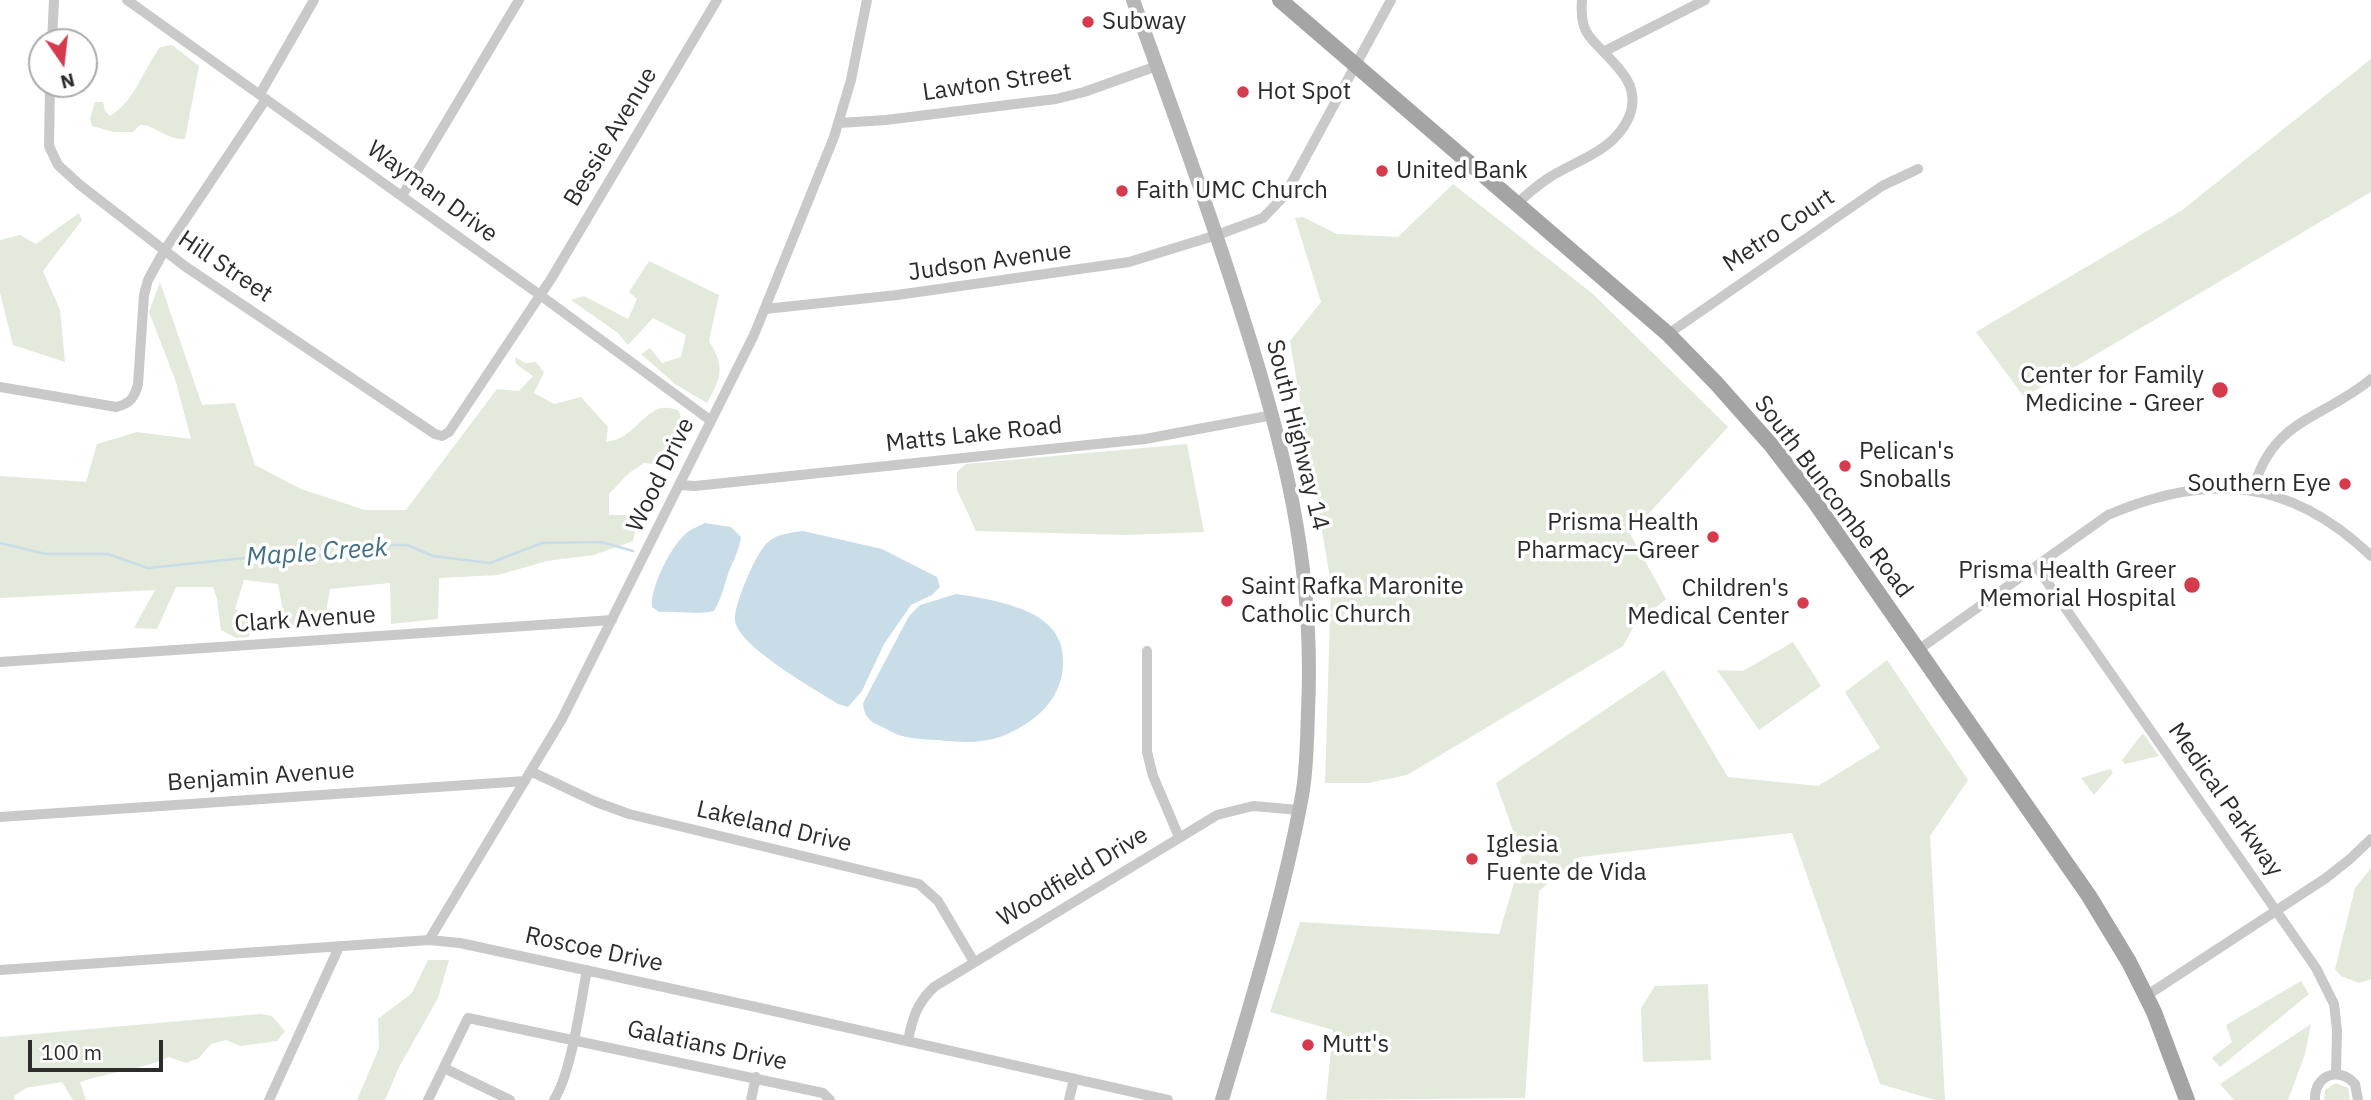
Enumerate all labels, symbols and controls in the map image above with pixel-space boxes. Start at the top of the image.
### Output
place label: Subway [1102,8,1186,36]
marker: Subway [1080,14,1096,30]
north arrow [28,28,98,98]
street label: Lawton Street [921,58,1073,108]
street label: Bessie Avenue [558,62,664,212]
text: N [58,68,77,95]
place label: Hot Spot [1257,78,1351,106]
marker: Hot Spot [1235,84,1251,100]
street label: Wayman Drive [361,135,503,249]
place label: United Bank [1396,157,1528,185]
marker: United Bank [1374,163,1390,179]
place label: Faith UMC Church [1136,177,1328,205]
marker: Faith UMC Church [1114,183,1130,199]
street label: Metro Court [1718,183,1840,279]
street label: Hill Street [172,225,278,309]
street label: Judson Avenue [907,236,1073,288]
street label: South Highway 14 [1259,337,1335,533]
place label: Center for Family Medicine - Greer [2020,362,2204,418]
marker: Center for Family Medicine - Greer [2210,380,2230,400]
street label: South Buncombe Road [1747,390,1919,604]
street label: Matts Lake Road [884,411,1064,459]
street label: Wood Drive [621,413,701,537]
place label: Pelican's Snoballs [1859,438,1954,494]
marker: Pelican's Snoballs [1837,458,1853,474]
place label: Southern Eye [2188,470,2331,498]
marker: Southern Eye [2337,476,2353,492]
place label: Prisma Health Pharmacy–Greer [1517,509,1699,565]
marker: Prisma Health Pharmacy–Greer [1705,529,1721,545]
water label: Maple Creek [245,532,389,574]
place label: Prisma Health Greer Memorial Hospital [1958,557,2176,613]
place label: Saint Rafka Maronite Catholic Church [1241,573,1464,629]
place label: Children's Medical Center [1627,575,1789,631]
marker: Prisma Health Greer Memorial Hospital [2182,575,2202,595]
marker: Saint Rafka Maronite Catholic Church [1219,593,1235,609]
marker: Children's Medical Center [1795,595,1811,611]
street label: Clark Avenue [233,601,377,639]
street label: Medical Parkway [2161,718,2289,882]
street label: Benjamin Avenue [166,756,356,798]
street label: Lakeland Drive [694,795,854,859]
street label: Woodfield Drive [993,821,1153,933]
place label: Iglesia Fuente de Vida [1486,831,1647,887]
marker: Iglesia Fuente de Vida [1464,851,1480,867]
street label: Roscoe Drive [523,921,665,979]
street label: Galatians Drive [624,1015,790,1077]
scale bar [32,1026,166,1070]
place label: Mutt's [1322,1031,1389,1059]
marker: Mutt's [1300,1037,1316,1053]
text: 100 m [41,1038,102,1066]

